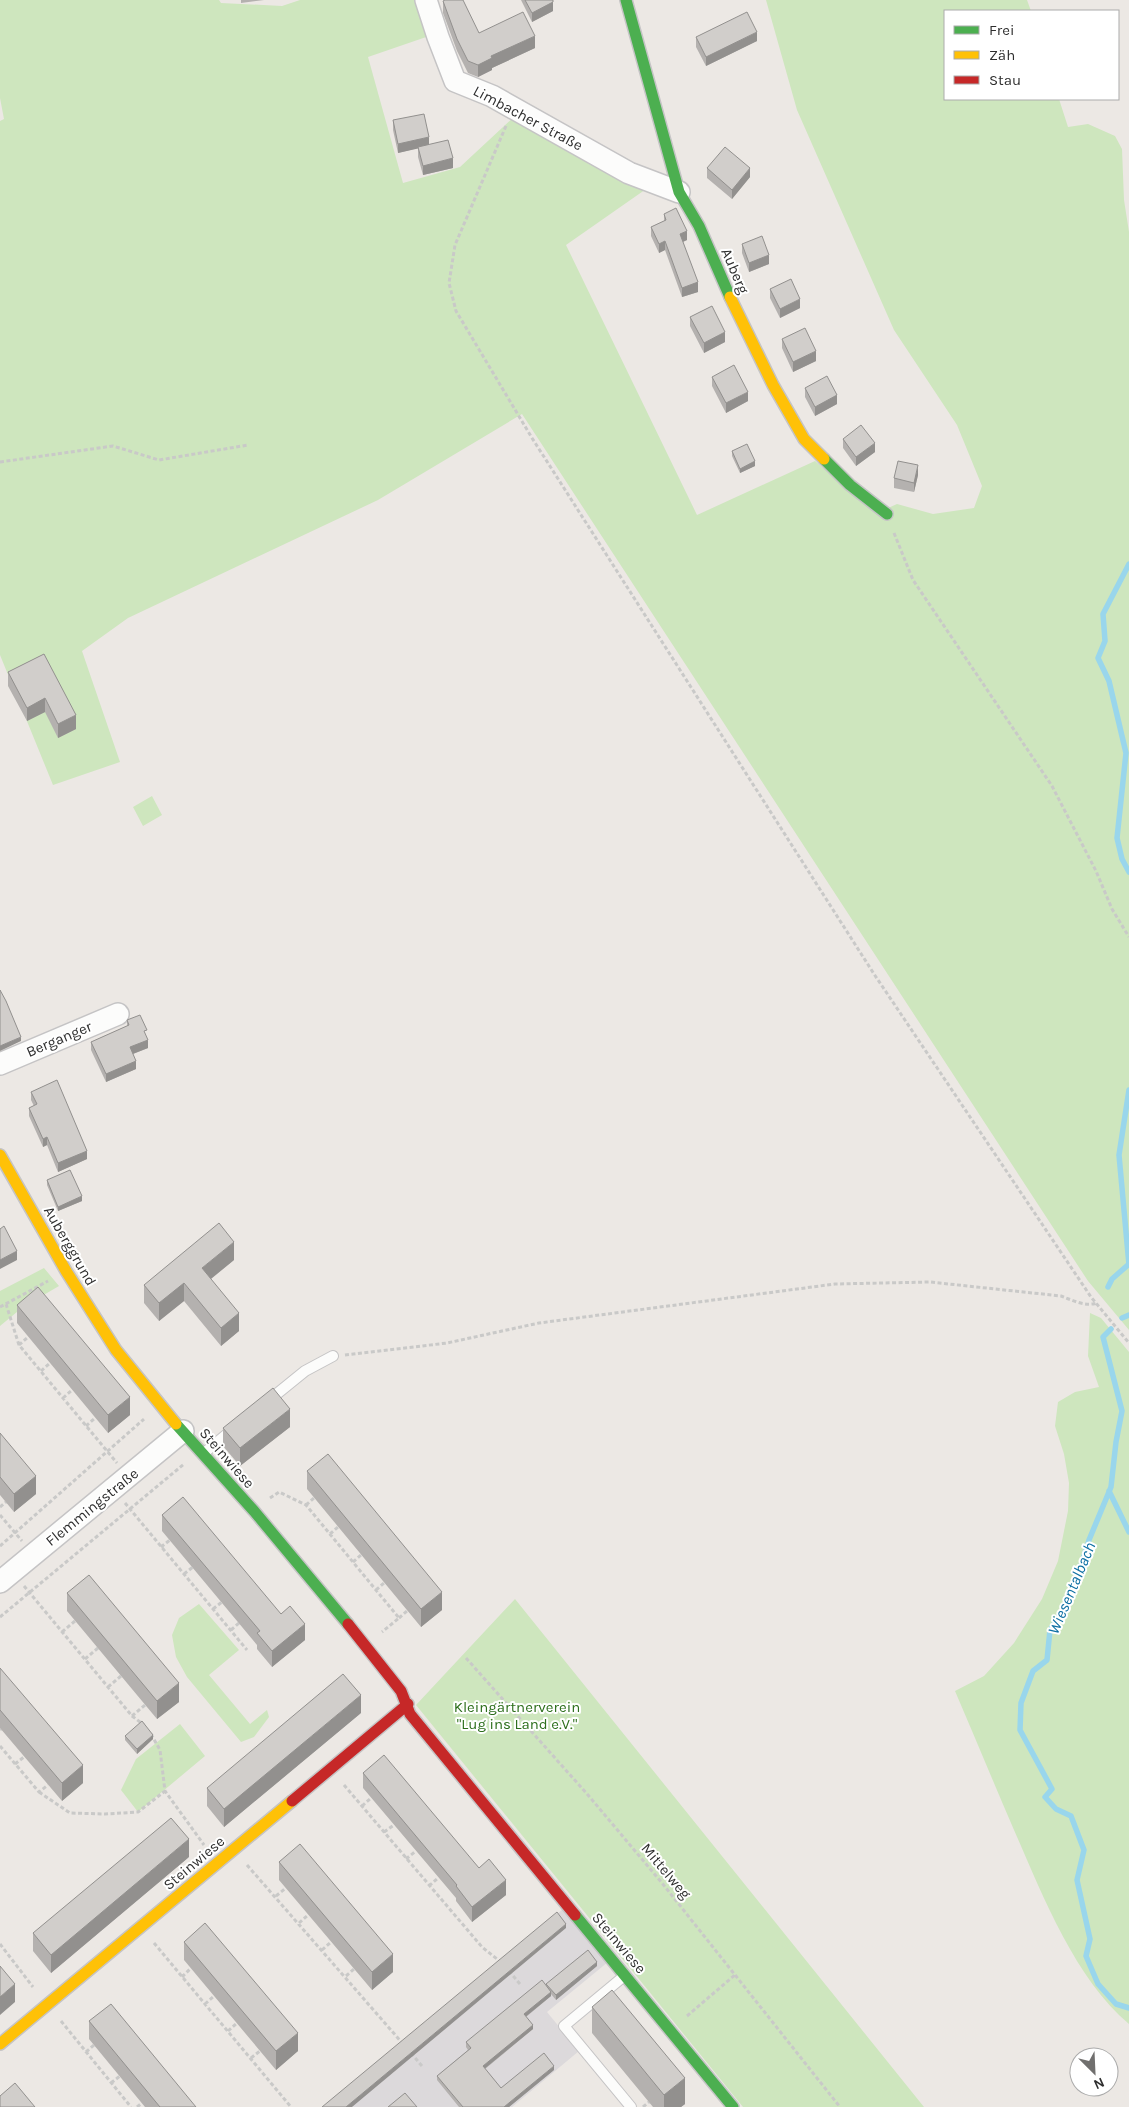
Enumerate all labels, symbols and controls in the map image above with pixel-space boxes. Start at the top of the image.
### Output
legend [944,10,1119,100]
text: Frei [989,21,1014,39]
text: Zäh [989,46,1015,64]
text: Stau [989,71,1021,89]
street label: Limbacher Straße [470,82,586,154]
street label: Auberg [717,245,753,297]
street label: Berganger [23,1017,95,1061]
street label: Auberggrund [40,1203,100,1289]
street label: Steinwiese [196,1424,258,1492]
street label: Flemmingstraße [42,1464,142,1550]
water label: Wiesentalbach [1043,1539,1099,1637]
park label: Kleingärtnerverein "Lug ins Land e.V." [454,1698,580,1733]
street label: Steinwiese [160,1832,228,1894]
street label: Mittelweg [637,1839,695,1903]
street label: Steinwiese [588,1909,650,1977]
north arrow [1069,2047,1119,2097]
text: N [1091,2074,1107,2093]

